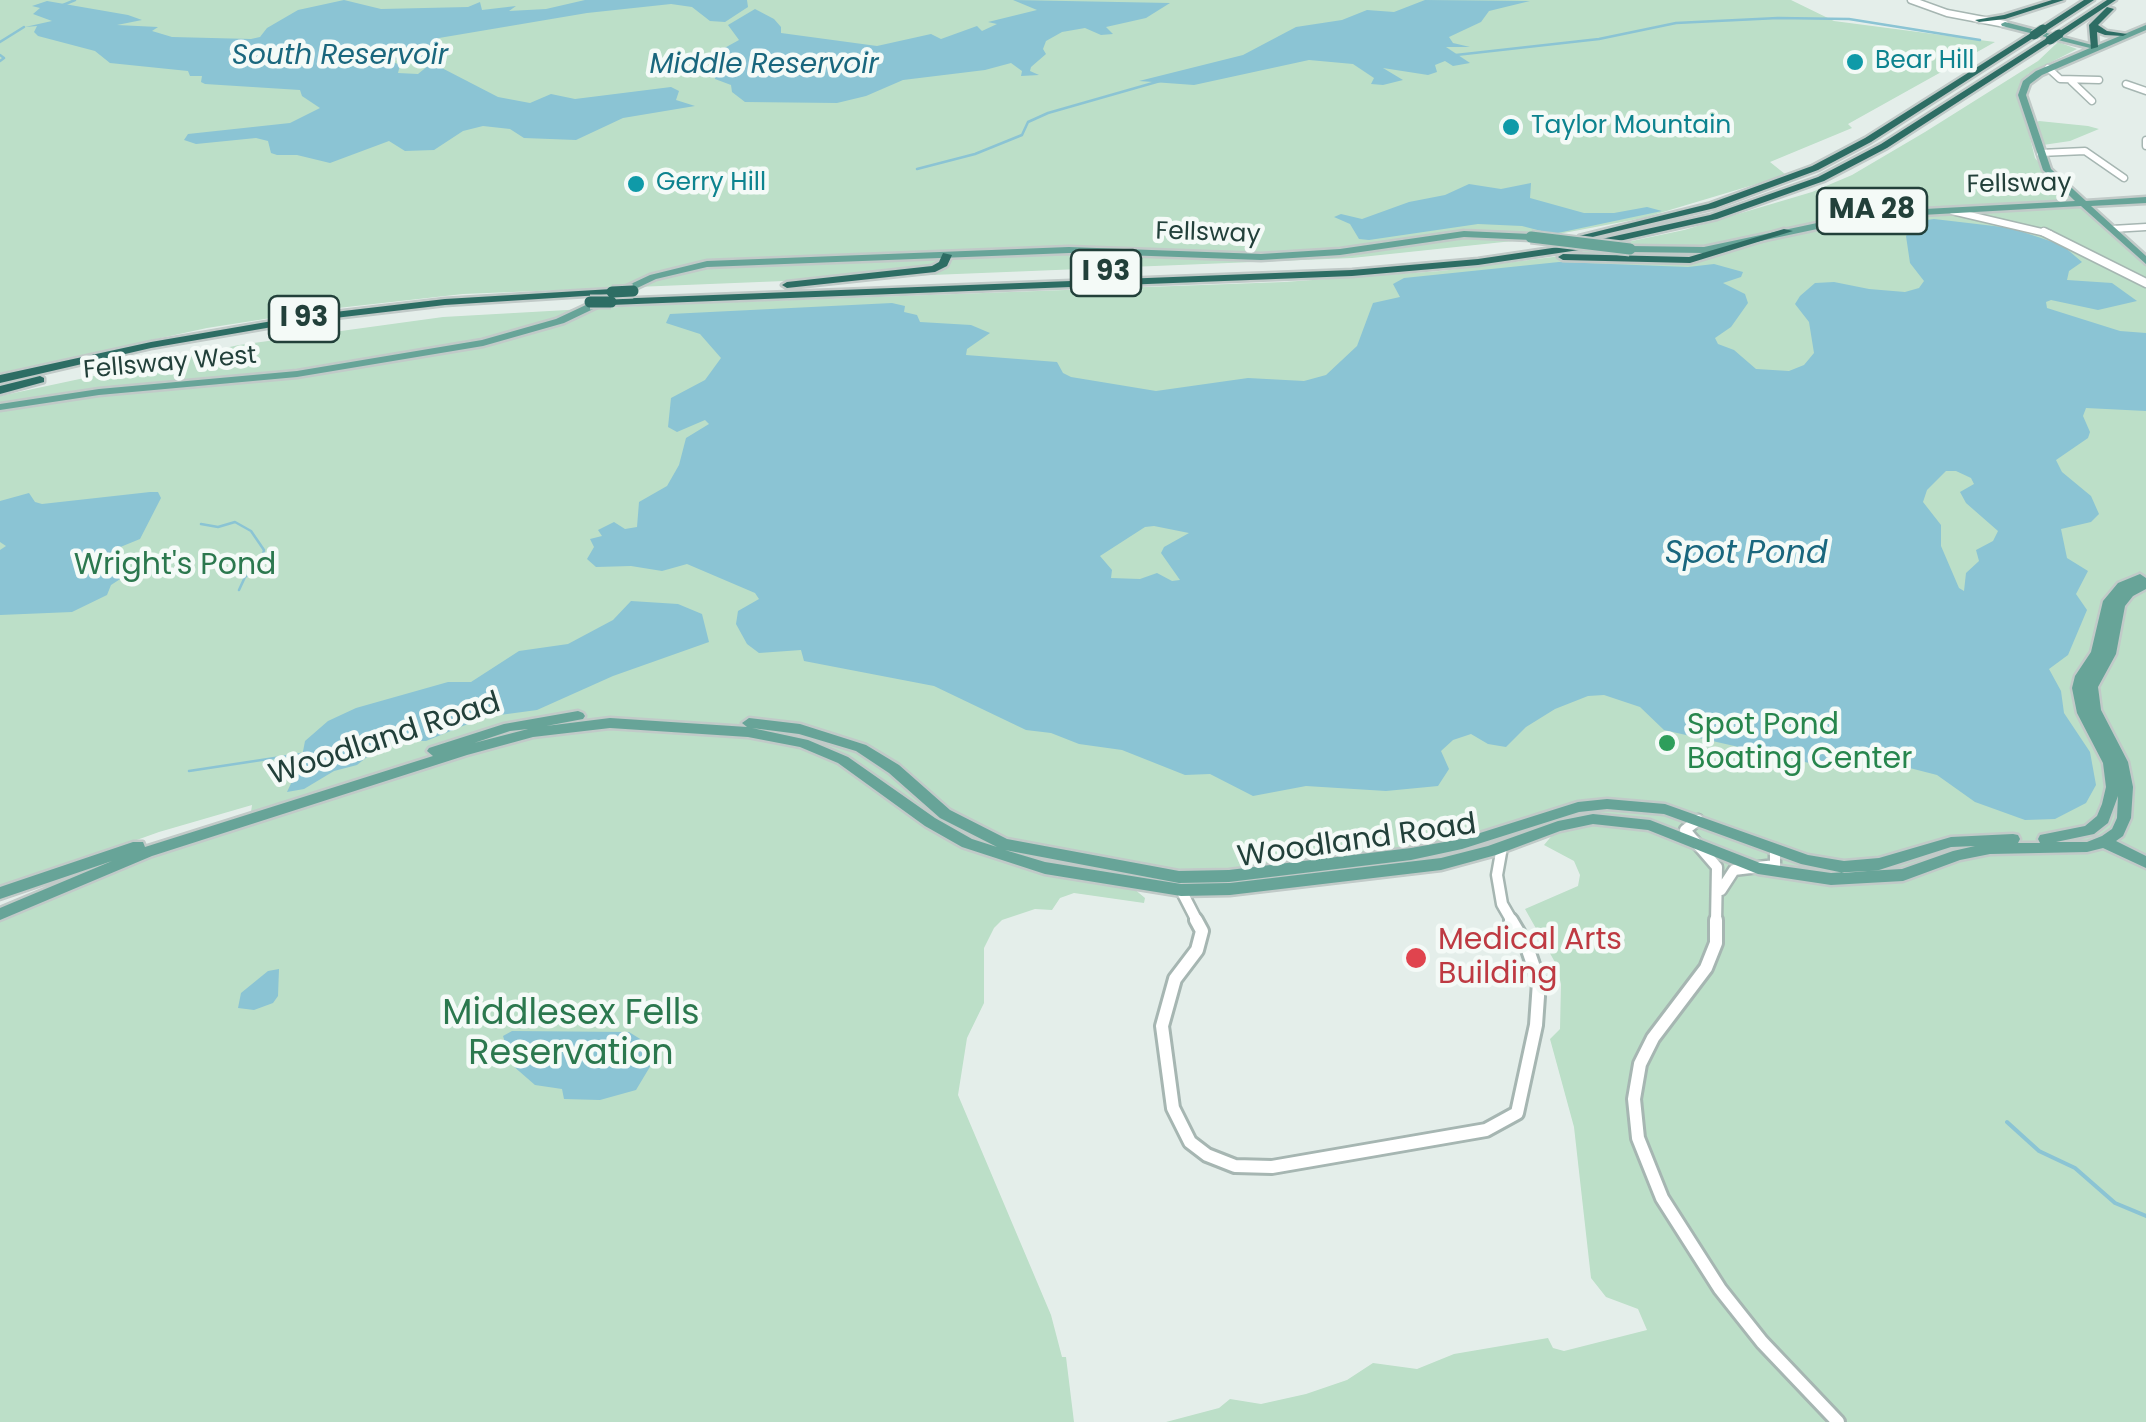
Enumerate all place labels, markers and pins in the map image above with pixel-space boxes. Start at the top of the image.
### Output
place label: Bear Hill [1875,47,1974,77]
marker: Bear Hill [1844,51,1866,73]
place label: Taylor Mountain [1531,112,1731,142]
marker: Taylor Mountain [1500,116,1522,138]
place label: Gerry Hill [656,169,766,199]
marker: Gerry Hill [625,173,647,195]
place label: Spot Pond Boating Center [1687,708,1912,778]
marker: Spot Pond Boating Center [1656,732,1678,754]
place label: Medical Arts Building [1438,923,1622,994]
marker: Medical Arts Building [1403,945,1429,971]

